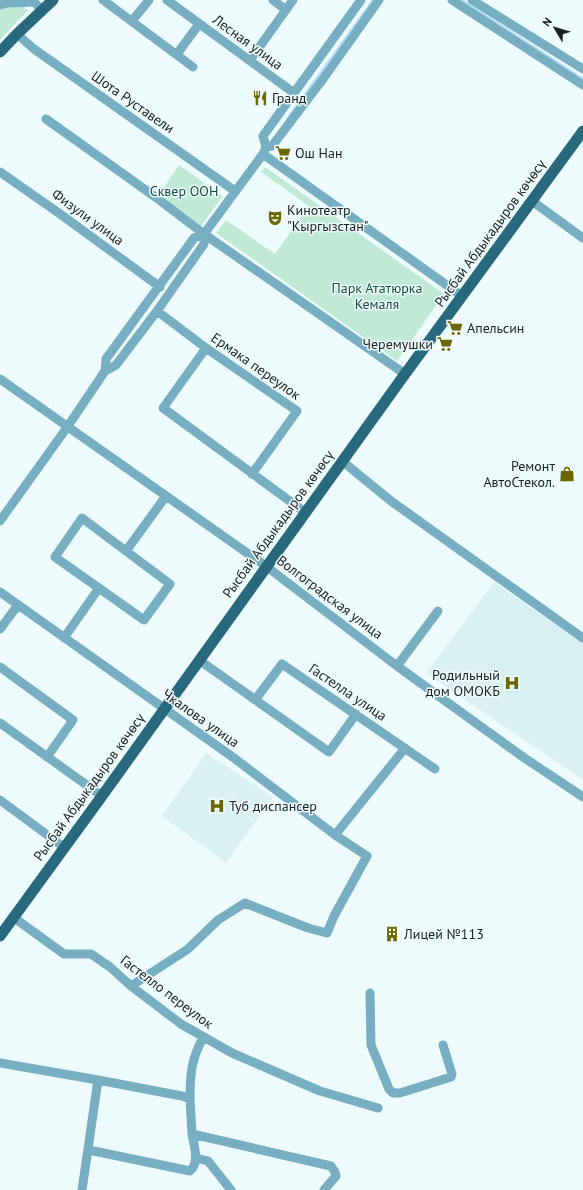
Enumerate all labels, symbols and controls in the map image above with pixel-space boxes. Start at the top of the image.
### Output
north arrow [535,8,575,48]
street label: Лесная улица [209,10,287,74]
text: N [539,15,555,29]
street label: Шота Руставели [88,67,178,137]
restaurant icon: Гранд [251,89,269,107]
place label: Гранд [272,89,307,107]
supermarket icon: Ош Нан [274,144,292,162]
place label: Ош Нан [295,144,343,162]
street label: Рысбай Абдыкадыров көчөсү [430,155,550,310]
park label: Сквер ООН [150,182,218,200]
street label: Физули улица [48,185,128,249]
place label: Кинотеатр "Кыргызстан" [287,201,368,235]
theatre icon: Кинотеатр "Кыргызстан" [266,209,284,227]
park label: Парк Ататюрка Кемаля [332,279,423,313]
supermarket icon: Апельсин [446,319,464,337]
place label: Апельсин [467,319,524,337]
street label: Ермака переулок [208,329,304,404]
place label: Черемушки [363,335,433,353]
supermarket icon: Черемушки [436,335,454,353]
street label: Рысбай Абдыкадыров көчөсү [218,446,338,601]
place label: Ремонт АвтоСтекол. [483,457,555,491]
shop icon: Ремонт АвтоСтекол. [558,465,576,483]
street label: Волгоградская улица [273,551,387,643]
street label: Гастелла улица [306,659,390,725]
place label: Родильный дом ОМОКБ [426,666,500,700]
hospital icon: Родильный дом ОМОКБ [503,674,521,692]
street label: Чкалова улица [159,685,243,751]
street label: Рысбай Абдыкадыров көчөсү [29,709,149,864]
hospital icon: Туб диспансер [208,797,226,815]
place label: Туб диспансер [229,797,317,815]
building icon: Лицей №113 [383,925,401,943]
place label: Лицей №113 [403,925,484,943]
street label: Гастелло переулок [117,951,217,1033]

